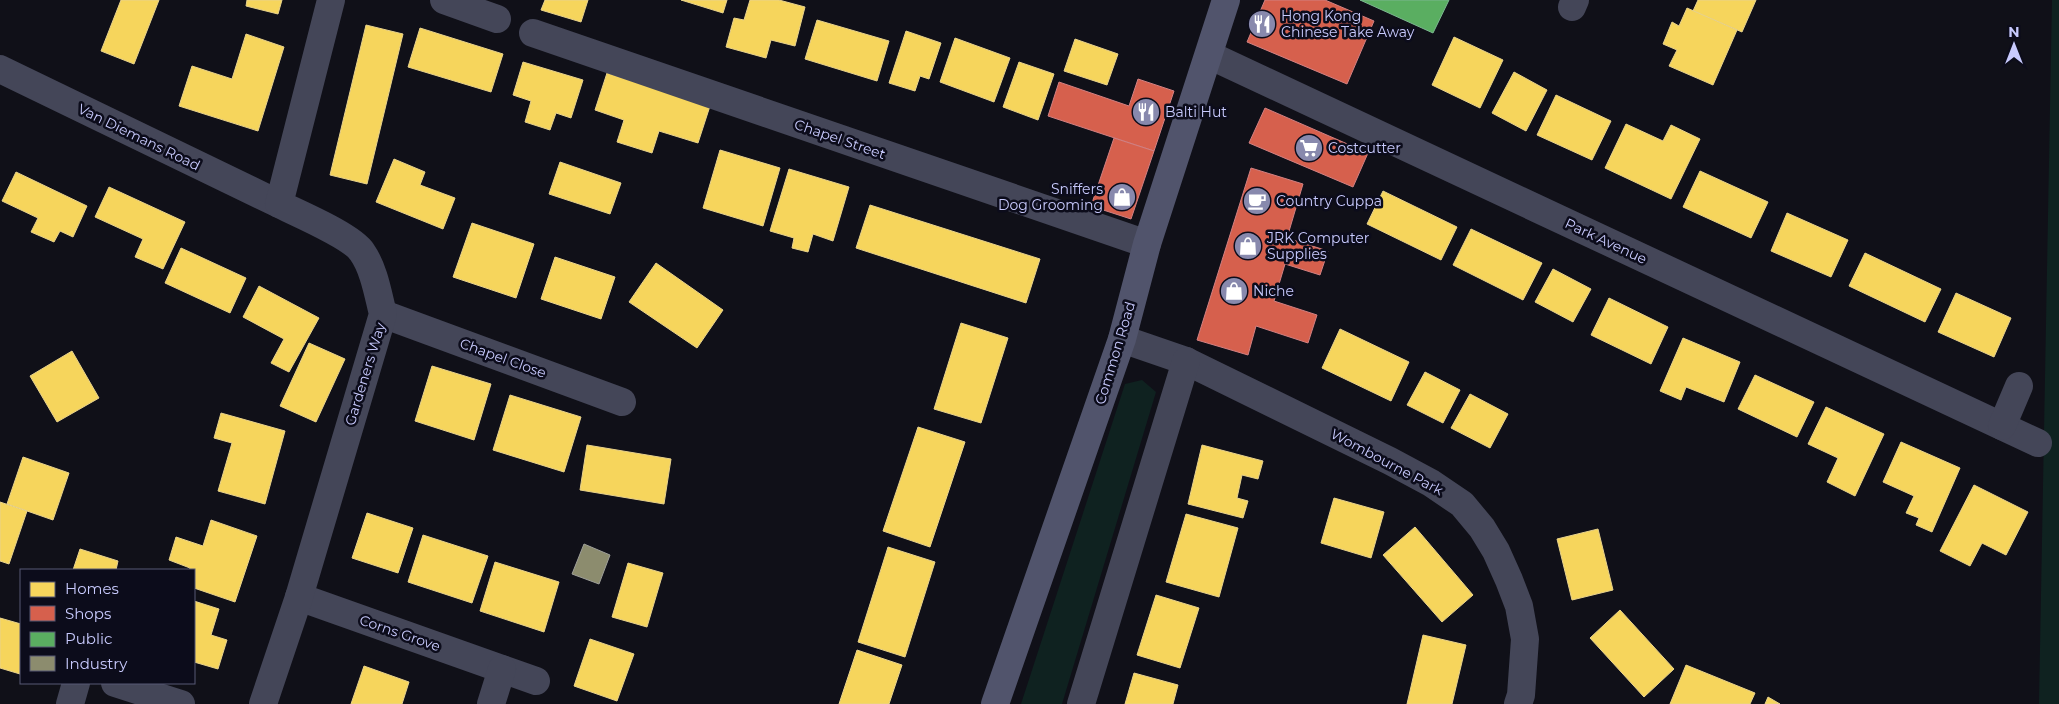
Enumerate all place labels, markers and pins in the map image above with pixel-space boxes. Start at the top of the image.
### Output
place label: Hong Kong Chinese Take Away [1281,7,1415,41]
restaurant icon: Hong Kong Chinese Take Away [1247,9,1277,39]
restaurant icon: Balti Hut [1131,97,1161,127]
place label: Balti Hut [1165,103,1227,121]
supermarket icon: Costcutter [1294,133,1324,163]
place label: Costcutter [1328,139,1401,157]
place label: Sniffers Dog Grooming [998,180,1103,214]
shop icon: Sniffers Dog Grooming [1107,182,1137,212]
cafe icon: Country Cuppa [1242,186,1272,216]
place label: Country Cuppa [1276,192,1382,210]
place label: JRK Computer Supplies [1266,229,1370,263]
shop icon: JRK Computer Supplies [1233,231,1263,261]
shop icon: Niche [1219,276,1249,306]
place label: Niche [1253,282,1294,300]

